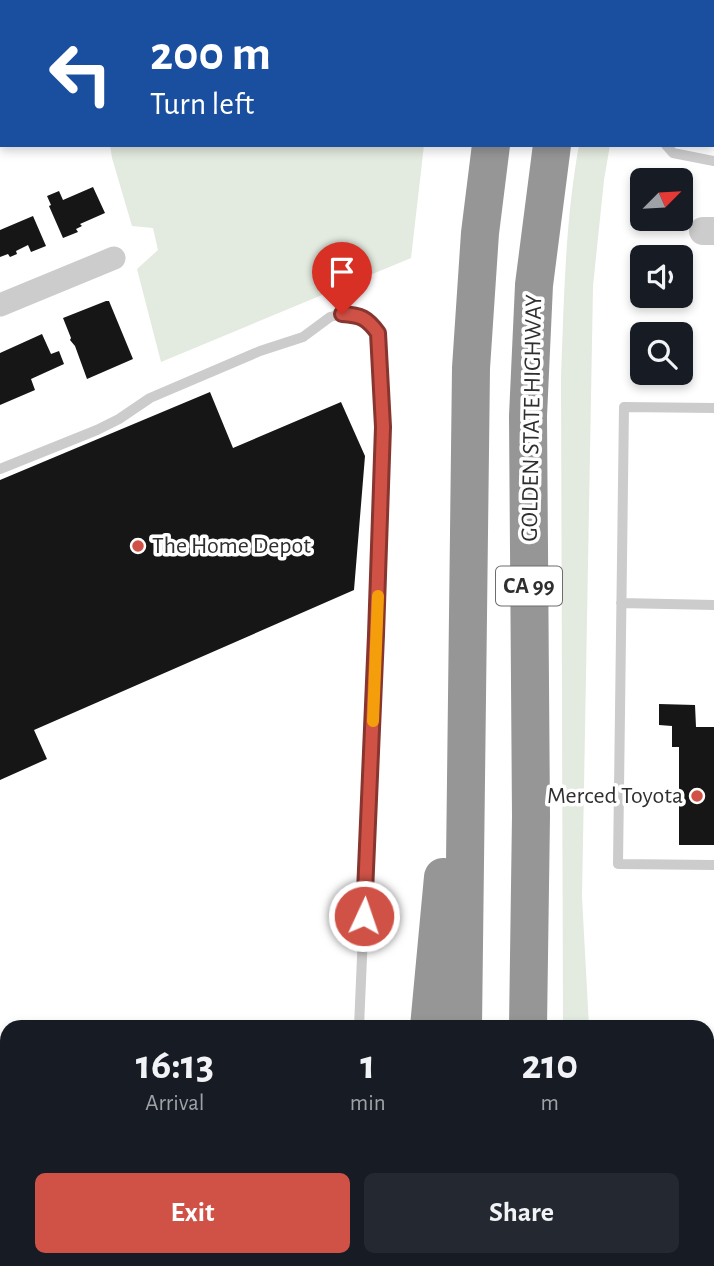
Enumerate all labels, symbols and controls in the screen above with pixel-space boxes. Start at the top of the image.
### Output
icon: left [35,28,126,119]
text: 200 m [150,30,271,79]
text: Turn left [150,88,254,120]
north arrow [630,168,693,231]
map controls [630,168,693,385]
pin [312,242,372,314]
button: sound [630,245,693,308]
icon: arrive [323,253,361,291]
street label: GOLDEN STATE HIGHWAY [518,294,546,542]
button: search [630,322,693,385]
place label: The Home Depot [152,534,311,558]
marker: The Home Depot [130,538,146,554]
road number: CA 99 [496,566,562,606]
place label: Merced Toyota [547,784,683,808]
marker: Merced Toyota [689,788,705,804]
position arrow [327,879,401,953]
text: 16:13 [136,1044,214,1086]
text: 1 [360,1044,375,1086]
text: 210 [521,1044,578,1086]
text: Arrival [145,1092,204,1115]
text: min [350,1092,386,1115]
text: m [541,1092,559,1115]
button: Exit [35,1173,350,1253]
button: Share [364,1173,679,1253]

